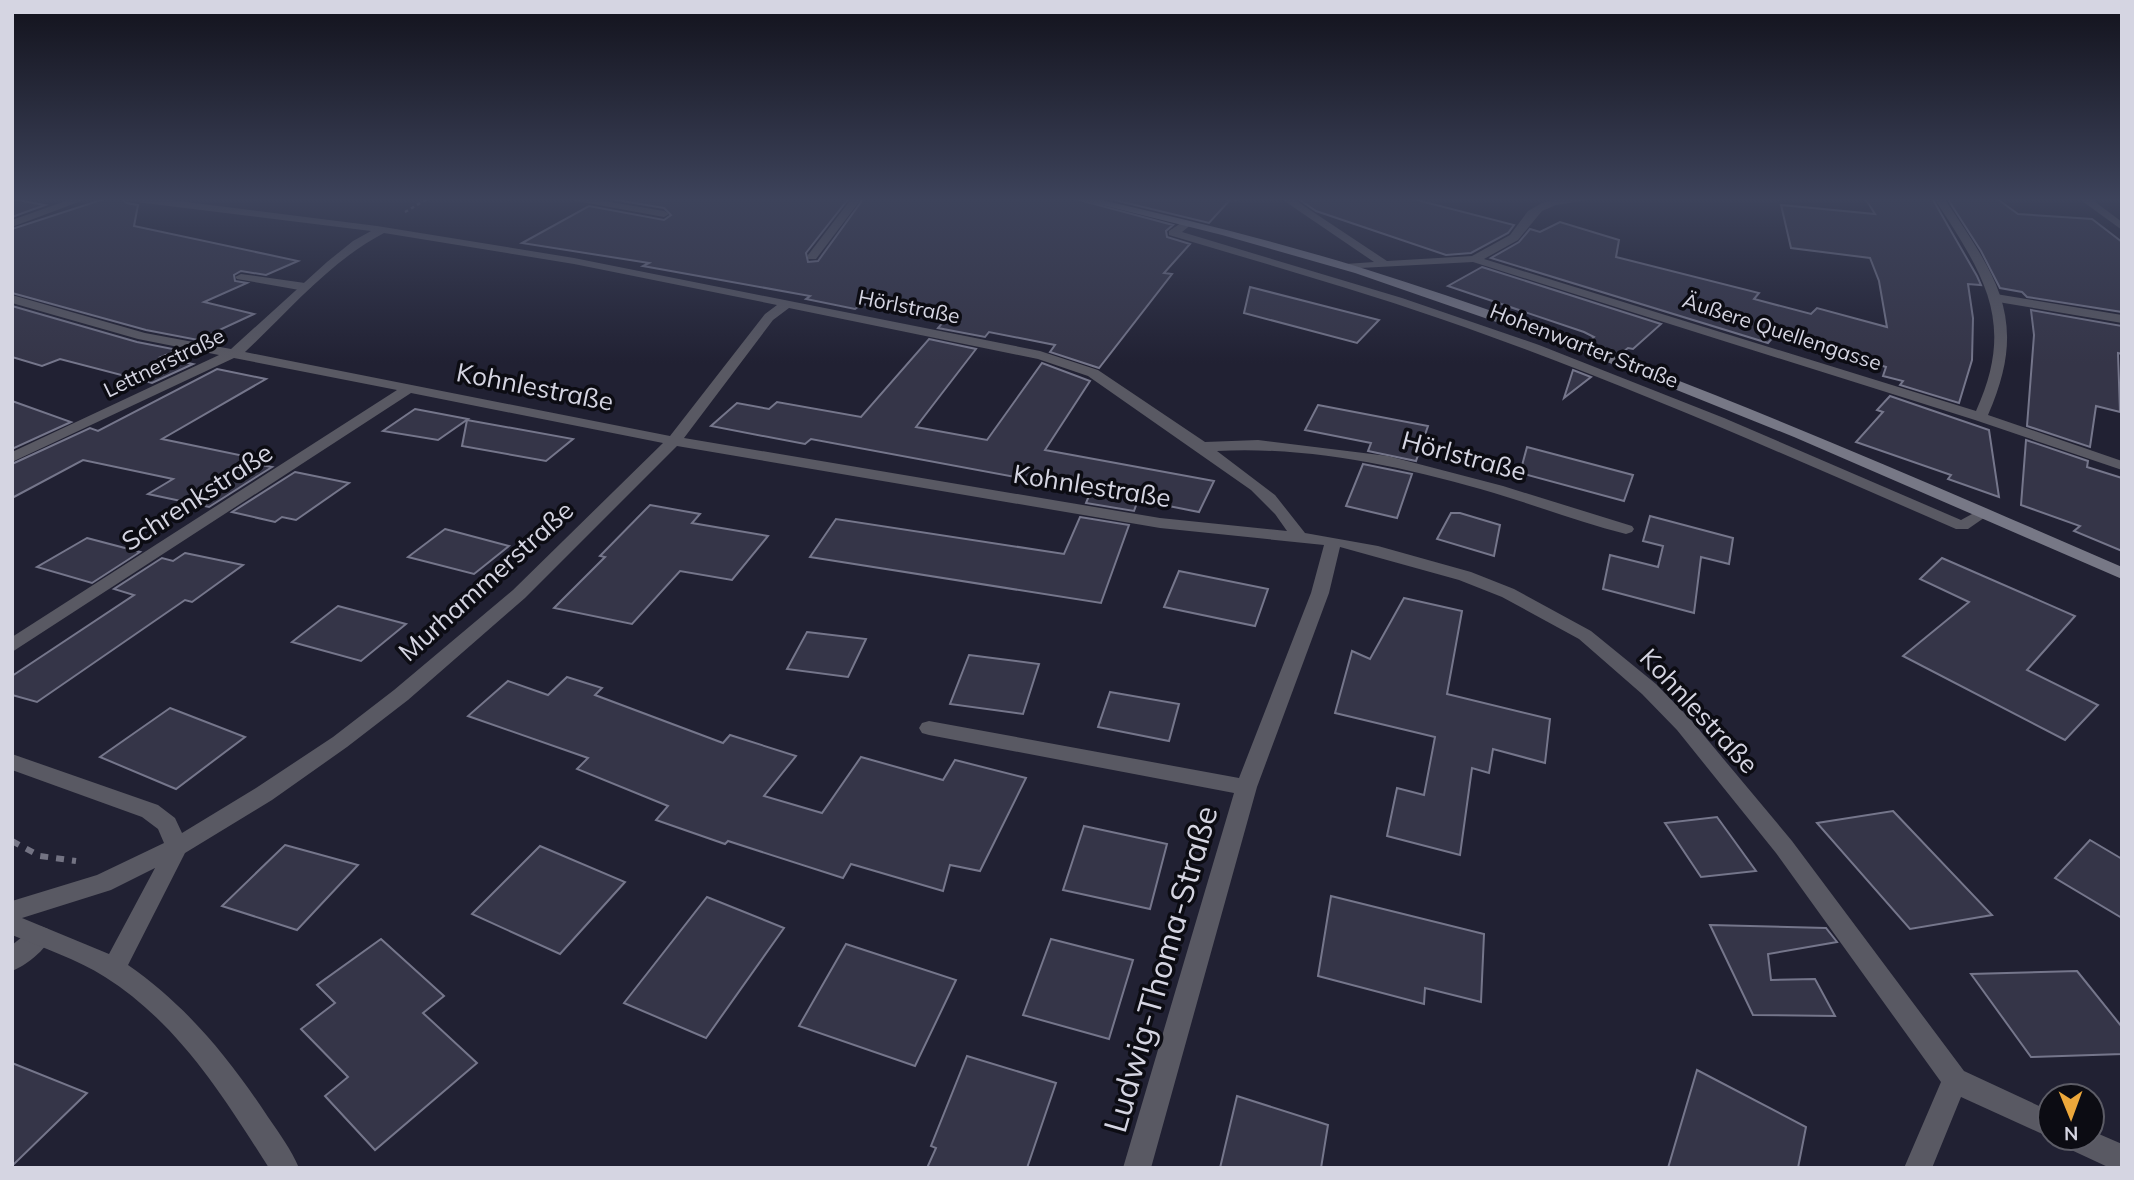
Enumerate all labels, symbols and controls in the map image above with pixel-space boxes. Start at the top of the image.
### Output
street label: Hörlstraße [856,283,962,329]
street label: Äußere Quellengasse [1680,287,1885,376]
street label: Hohenwarter Straße [1486,297,1682,393]
street label: Lettnerstraße [99,322,228,402]
street label: Kohnlestraße [454,355,616,418]
street label: Hörlstraße [1398,423,1530,488]
street label: Schrenkstraße [115,435,278,558]
street label: Kohnlestraße [1011,457,1173,514]
street label: Murhammerstraße [391,493,580,668]
street label: Kohnlestraße [1633,641,1766,780]
street label: Ludwig-Thoma-Straße [1094,801,1226,1137]
north arrow [2036,1082,2106,1152]
text: N [2064,1122,2079,1146]

